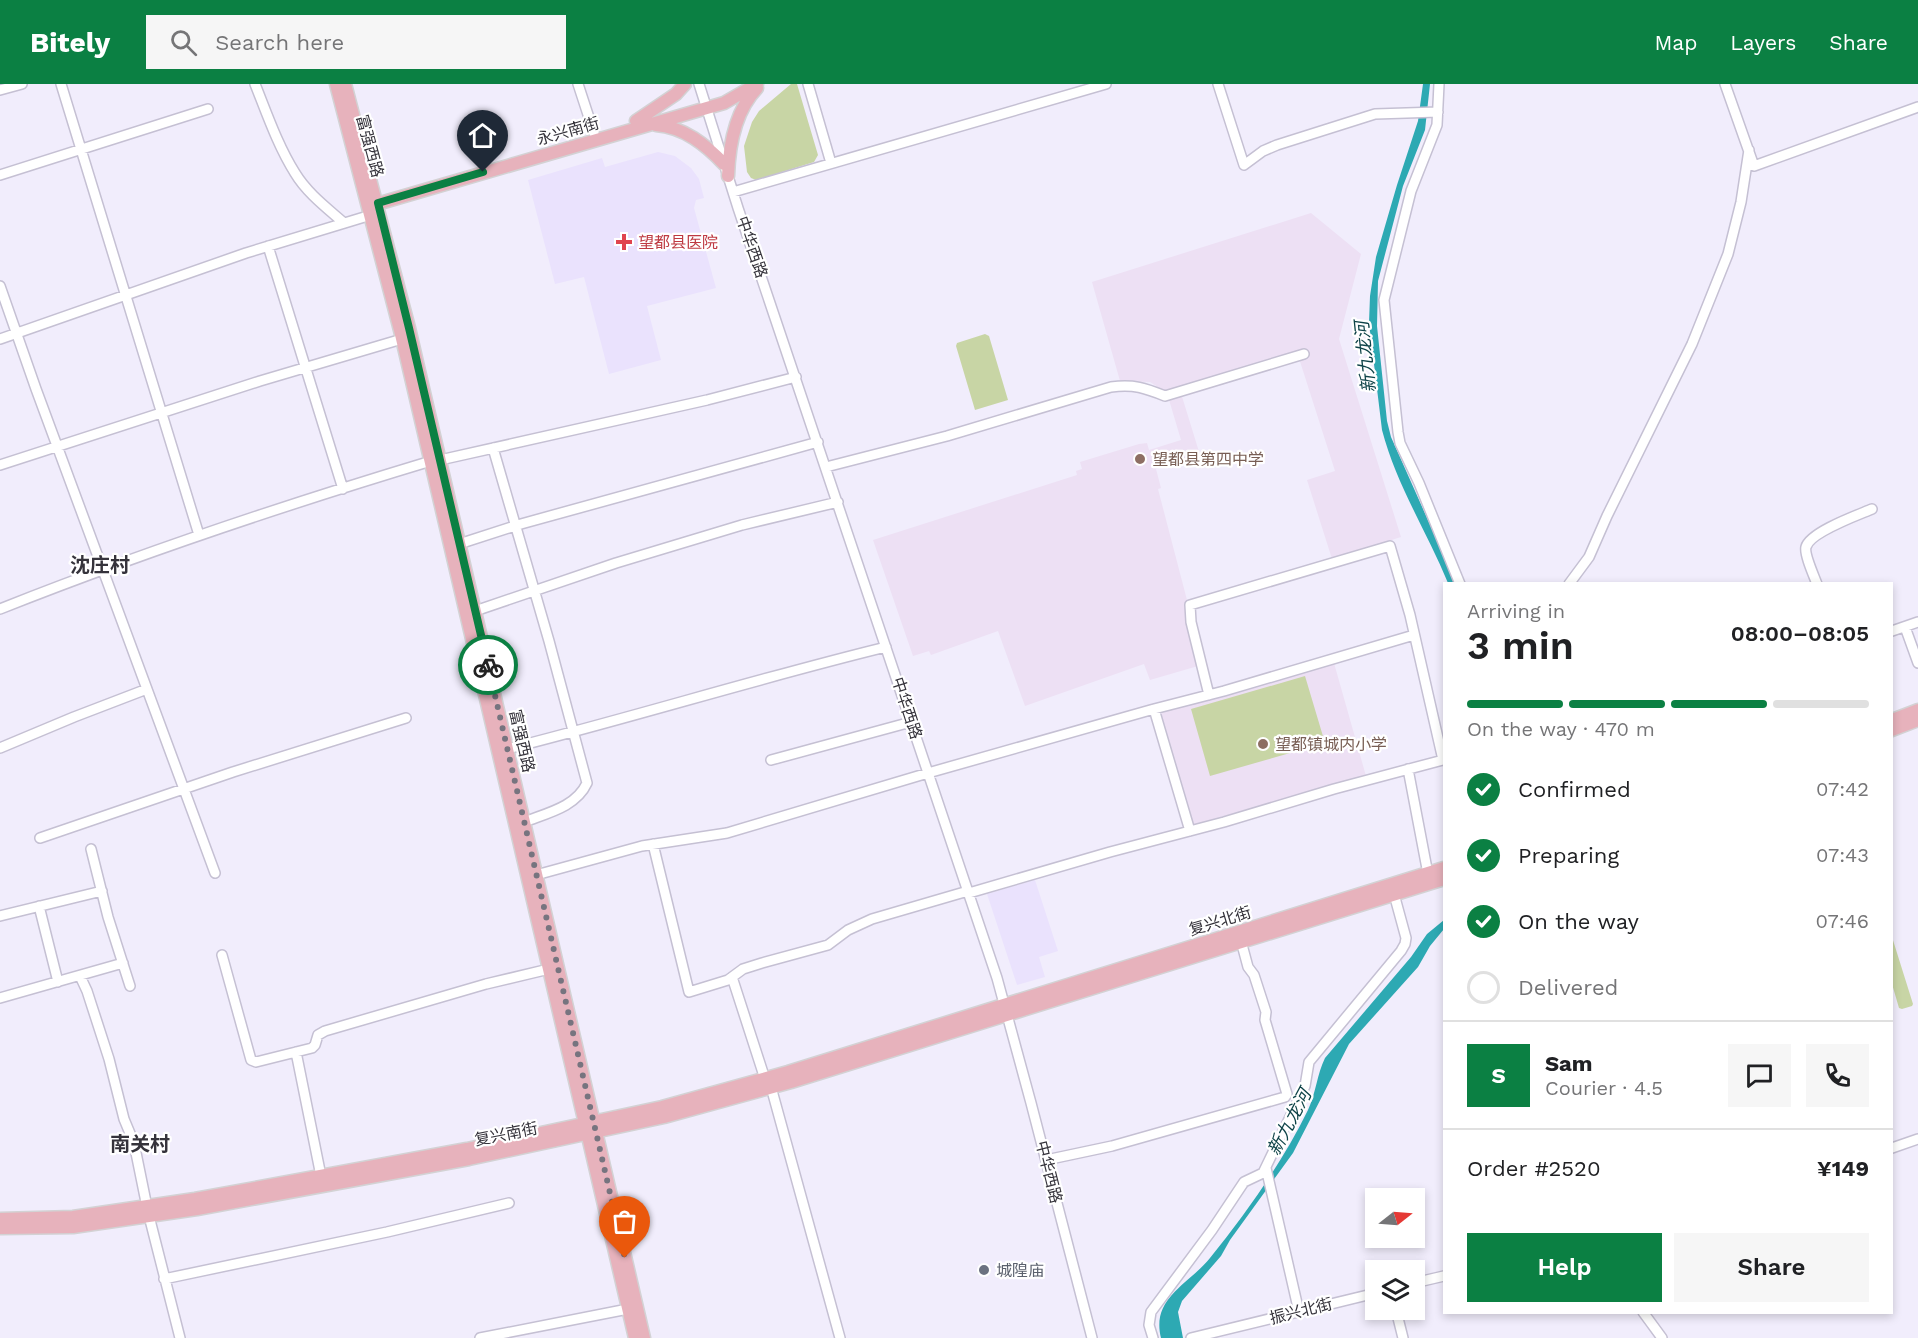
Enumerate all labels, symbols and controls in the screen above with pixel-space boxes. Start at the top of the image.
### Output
search box [146,15,566,69]
text: Bitely [30,26,110,59]
icon: search [167,26,200,59]
text: Search here [215,30,344,55]
text: Map [1654,30,1697,55]
text: Layers [1730,30,1796,55]
text: Share [1829,30,1888,55]
pin [457,110,508,172]
street label: 富强西路 [353,113,387,179]
street label: 永兴南街 [535,113,601,149]
icon: home [466,119,499,152]
street label: 中华西路 [733,214,771,280]
marker: 望都县医院 [615,233,633,251]
place label: 望都县医院 [638,233,718,252]
water label: 新九龙河 [1350,317,1379,394]
place label: 望都县第四中学 [1152,450,1264,469]
marker: 望都县第四中学 [1133,452,1147,466]
district label: 沈庄村 [70,553,130,577]
text: Arriving in [1467,599,1565,623]
text: 08:00–08:05 [1731,621,1869,646]
text: 3 min [1467,623,1574,668]
courier [458,635,518,695]
icon: bike [472,649,505,682]
street label: 中华西路 [888,675,926,741]
street label: 富强西路 [506,708,538,774]
text: On the way · 470 m [1467,717,1655,741]
place label: 望都镇城内小学 [1275,735,1387,754]
marker: 望都镇城内小学 [1256,737,1270,751]
icon: check [1467,773,1500,806]
text: Confirmed [1518,777,1631,802]
text: 07:42 [1816,777,1869,801]
icon: check [1467,839,1500,872]
text: Preparing [1518,843,1619,868]
text: 07:43 [1816,843,1869,867]
street label: 复兴北街 [1187,903,1253,939]
icon: check [1467,905,1500,938]
text: On the way [1518,909,1639,934]
text: 07:46 [1815,909,1869,933]
text: Delivered [1518,975,1618,1000]
button: chat [1728,1044,1791,1107]
button: phone [1806,1044,1869,1107]
text: Sam [1545,1051,1593,1076]
text: S [1491,1063,1506,1088]
text: Courier · 4.5 [1545,1076,1663,1100]
water label: 新九龙河 [1263,1083,1317,1159]
street label: 复兴南街 [473,1119,539,1149]
district label: 南关村 [110,1132,170,1156]
street label: 中华西路 [1032,1139,1066,1205]
text: Order #2520 [1467,1156,1601,1181]
text: ¥149 [1817,1156,1869,1181]
north arrow [1365,1188,1425,1248]
map controls [1365,1188,1425,1320]
pin [599,1196,650,1258]
icon: bag [608,1205,641,1238]
button: Help [1467,1233,1662,1302]
button: Share [1674,1233,1869,1302]
button: layers [1365,1260,1425,1320]
place label: 城隍庙 [996,1261,1044,1280]
marker: 城隍庙 [977,1263,991,1277]
street label: 振兴北街 [1268,1294,1334,1328]

